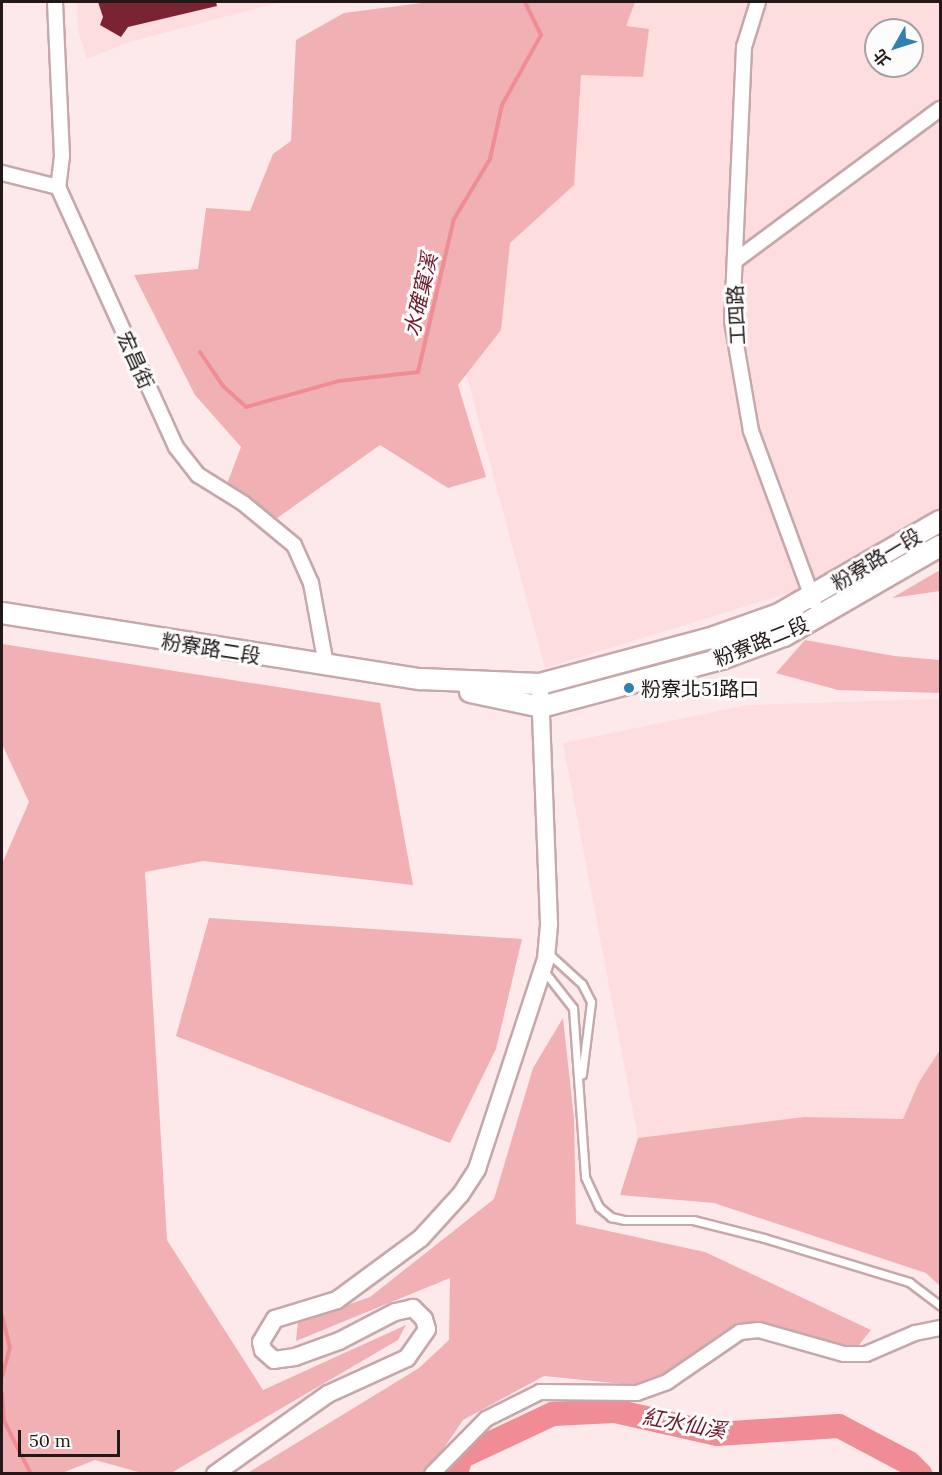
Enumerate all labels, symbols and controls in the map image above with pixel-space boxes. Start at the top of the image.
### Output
north arrow [864,18,924,78]
text: 北 [869,46,894,71]
water label: 水確窠溪 [399,251,443,339]
street label: 工四路 [722,284,750,346]
street label: 宏昌街 [113,328,159,392]
street label: 粉寮路一段 [827,523,925,595]
street label: 粉寮路二段 [710,611,812,671]
street label: 粉寮路二段 [160,628,262,668]
place label: 粉寮北51路口 [641,676,759,700]
marker: 粉寮北51路口 [622,681,636,695]
water label: 紅水仙溪 [640,1404,728,1444]
scale bar [21,1418,123,1456]
text: 50 m [29,1429,71,1452]

